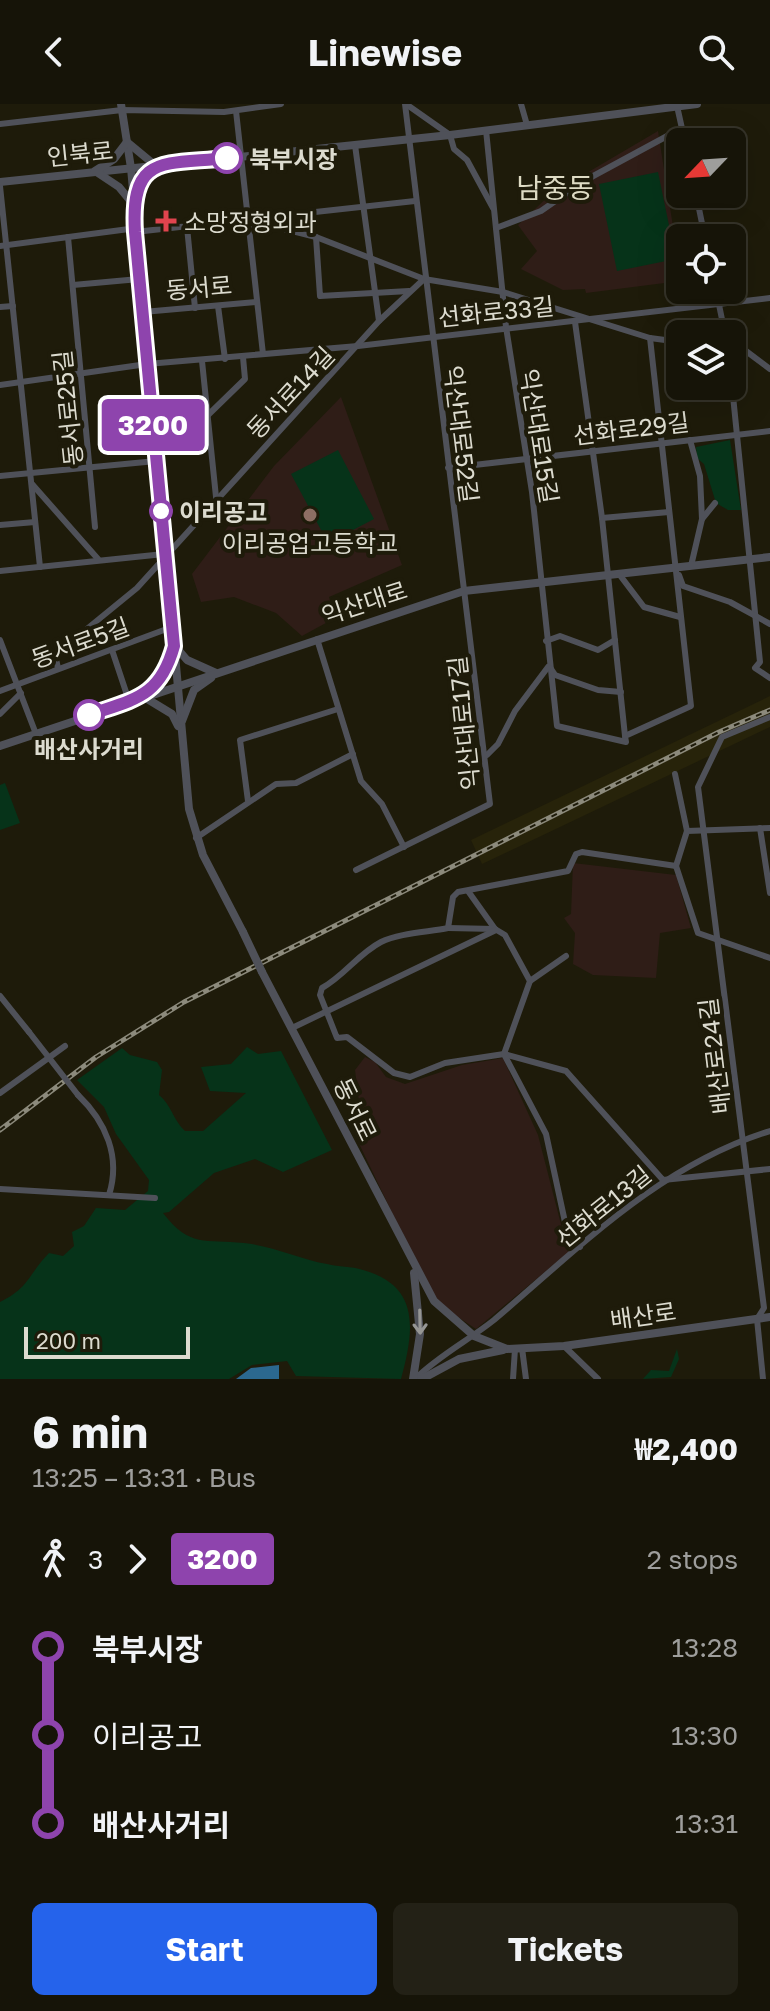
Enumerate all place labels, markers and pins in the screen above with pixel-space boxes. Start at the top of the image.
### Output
marker: 북부시장 [212,143,242,173]
place label: 북부시장 [249,144,337,173]
place label: 소망정형외과 [184,207,316,236]
marker: 소망정형외과 [155,210,177,232]
place label: 이리공고 [179,497,267,526]
marker: 이리공고 [150,500,172,522]
marker: 이리공업고등학교 [301,506,319,524]
place label: 이리공업고등학교 [222,528,398,557]
marker: 배산사거리 [74,700,104,730]
place label: 배산사거리 [34,734,144,763]

